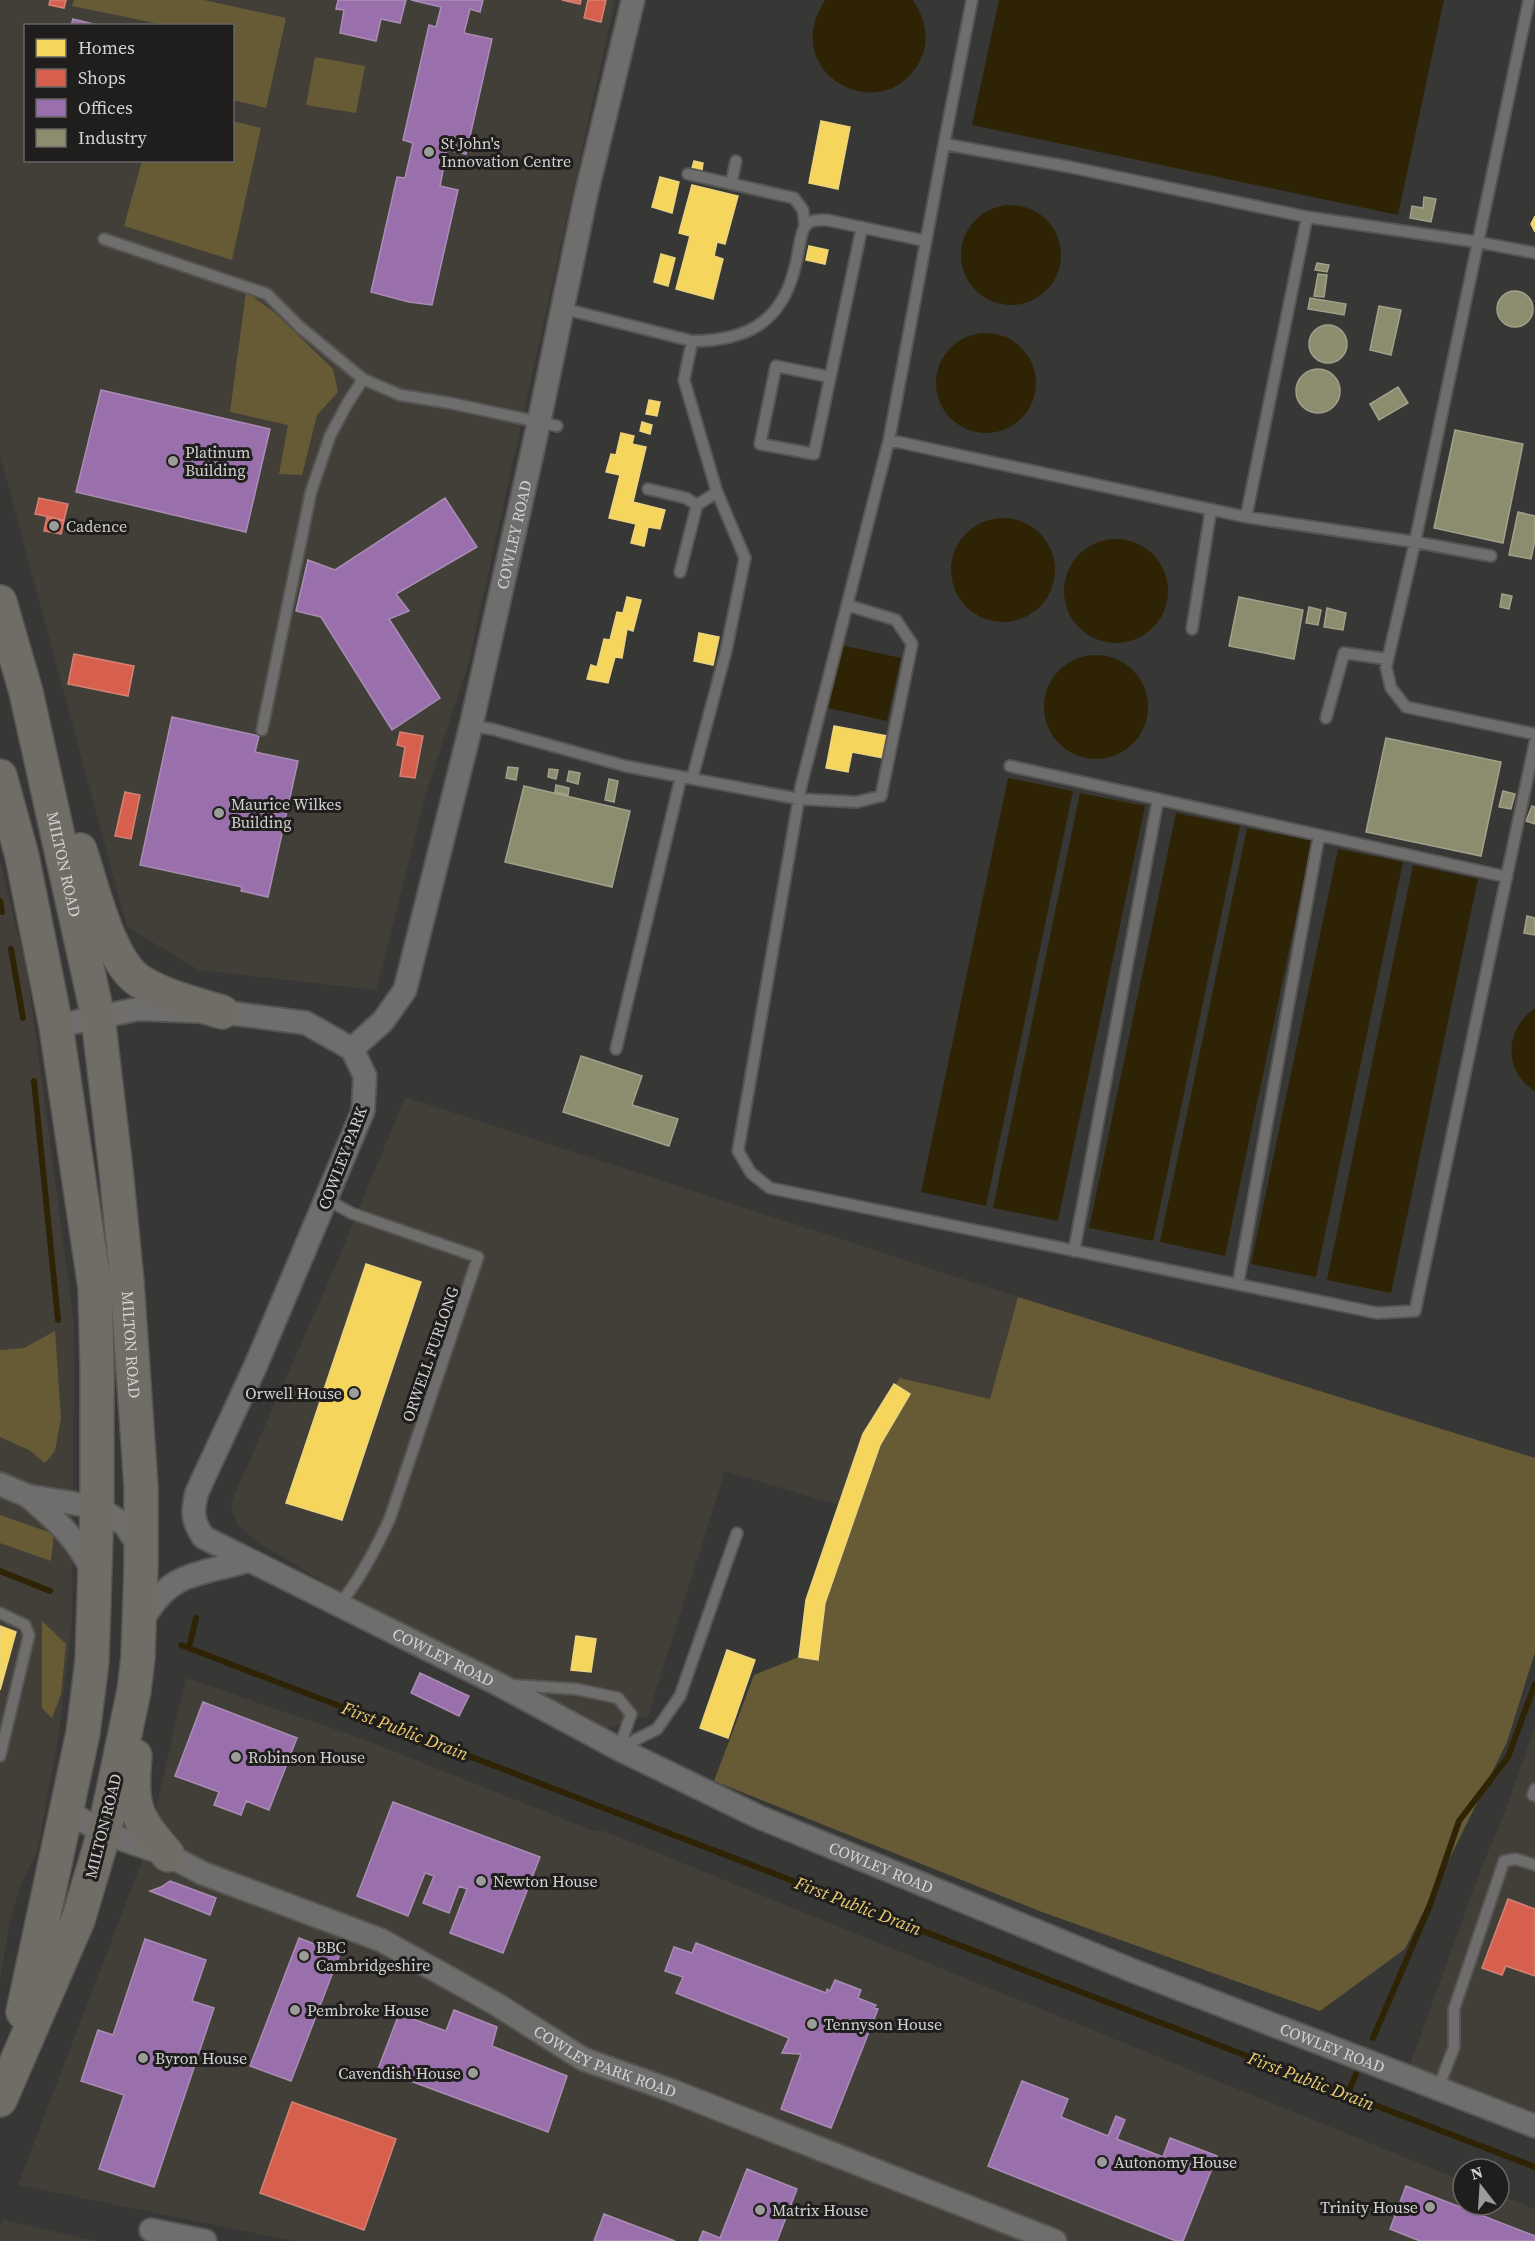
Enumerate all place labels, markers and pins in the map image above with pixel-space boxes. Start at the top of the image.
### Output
place label: St John's Innovation Centre [441,132,571,172]
marker: St John's Innovation Centre [422,145,436,159]
place label: Platinum Building [185,441,251,481]
marker: Platinum Building [166,454,180,468]
place label: Cadence [66,515,127,537]
marker: Cadence [47,519,61,533]
place label: Maurice Wilkes Building [231,793,342,833]
marker: Maurice Wilkes Building [212,806,226,820]
place label: Orwell House [245,1382,342,1404]
marker: Orwell House [347,1386,361,1400]
place label: Robinson House [248,1746,365,1768]
marker: Robinson House [229,1750,243,1764]
place label: Newton House [493,1870,598,1892]
marker: Newton House [474,1874,488,1888]
place label: BBC Cambridgeshire [316,1936,430,1976]
marker: BBC Cambridgeshire [297,1949,311,1963]
place label: Pembroke House [307,1999,429,2021]
marker: Pembroke House [288,2003,302,2017]
place label: Tennyson House [824,2013,942,2035]
marker: Tennyson House [805,2017,819,2031]
place label: Byron House [155,2047,247,2069]
marker: Byron House [136,2051,150,2065]
place label: Cavendish House [338,2062,461,2084]
marker: Cavendish House [466,2066,480,2080]
place label: Autonomy House [1114,2151,1237,2173]
marker: Autonomy House [1095,2155,1109,2169]
place label: Trinity House [1320,2196,1418,2218]
place label: Matrix House [772,2199,868,2221]
marker: Trinity House [1423,2200,1437,2214]
marker: Matrix House [753,2203,767,2217]

